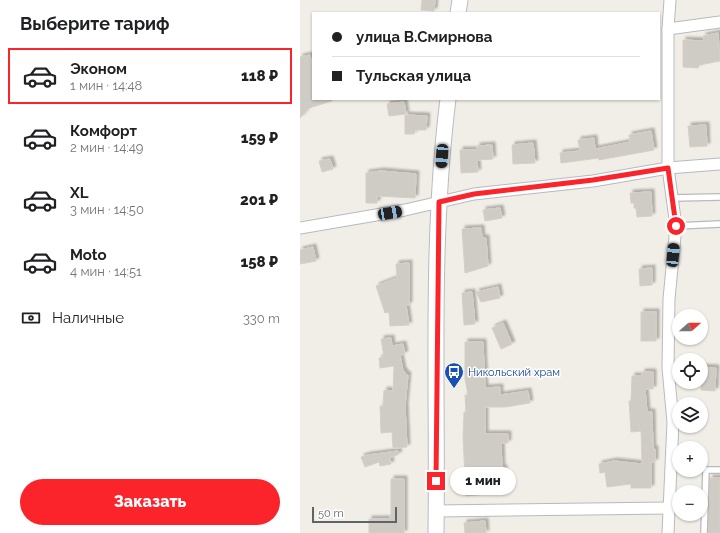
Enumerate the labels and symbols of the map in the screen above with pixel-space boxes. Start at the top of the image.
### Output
car [435,144,449,168]
car [377,205,403,221]
route start [667,217,685,235]
car [666,243,680,267]
north arrow [672,309,708,345]
bus stop icon: Никольский храм [443,361,465,389]
place label: Никольский храм [468,366,560,379]
callout: 1 мин [450,467,516,495]
route end [427,472,445,490]
scale bar [312,505,397,524]

